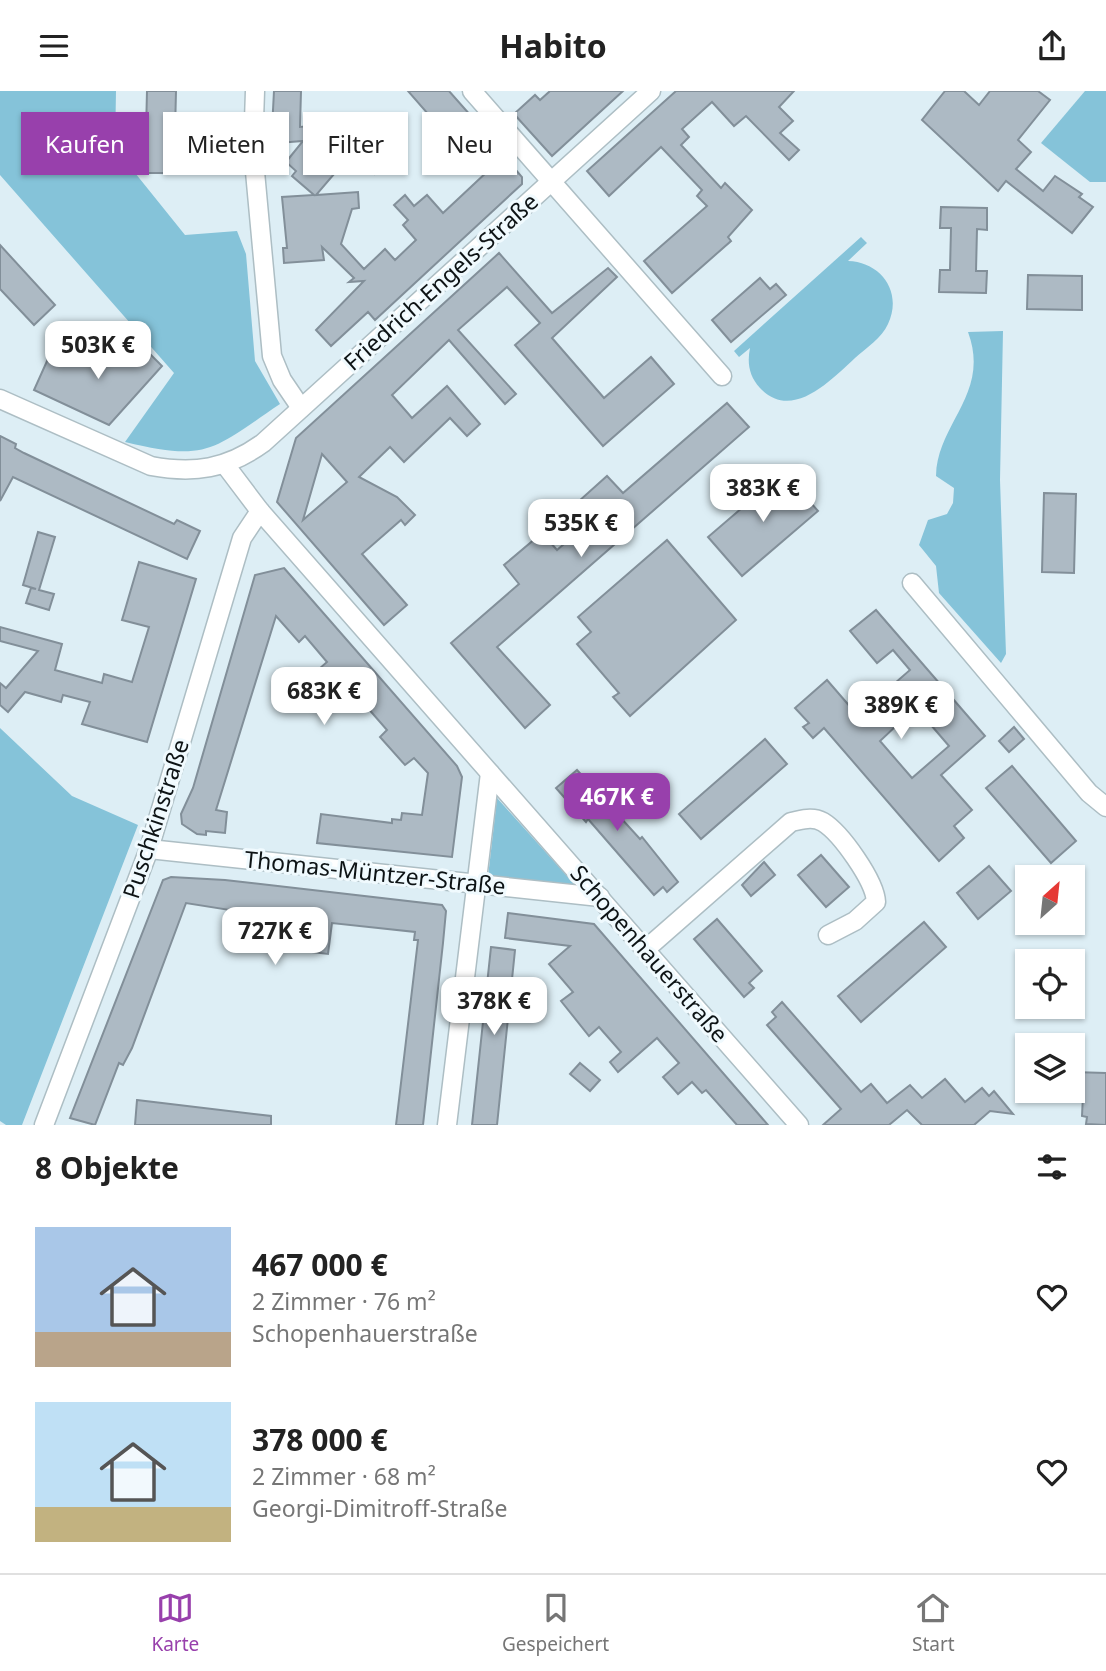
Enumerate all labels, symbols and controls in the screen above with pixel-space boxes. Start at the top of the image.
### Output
text: Habito [499,24,607,67]
icon: menu [35,27,73,65]
icon: share [1033,27,1071,65]
chip: Kaufen [21,112,149,175]
chip: Mieten [163,112,289,175]
chip: Filter [303,112,408,175]
chip: Neu [422,112,517,175]
street label: Friedrich-Engels-Straße [336,185,544,377]
pin: 503K € [41,321,155,381]
text: 503K € [61,328,135,360]
pin: 383K € [706,465,820,524]
text: 383K € [726,471,800,503]
pin: 535K € [524,499,638,559]
text: 535K € [544,506,618,538]
pin: 683K € [267,667,381,727]
text: 683K € [287,674,361,706]
pin: 389K € [844,681,958,741]
text: 389K € [864,688,938,720]
street label: Puschkinstraße [114,735,196,902]
pin: 467K € [560,773,674,833]
text: 467K € [580,780,654,812]
street label: Thomas-Müntzer-Straße [243,842,507,902]
street label: Schopenhauerstraße [564,858,736,1049]
north arrow [1015,865,1085,935]
map controls [1015,865,1085,1103]
pin: 727K € [218,907,332,967]
text: 727K € [238,914,312,946]
button: locate [1015,949,1085,1019]
pin: 378K € [437,977,551,1037]
text: 378K € [457,984,531,1016]
button: layers [1015,1033,1085,1103]
text: 8 Objekte [35,1147,179,1188]
icon: filters [1033,1148,1071,1186]
text: 467 000 € [252,1244,388,1285]
icon: home [91,1255,175,1339]
icon: heart [1033,1278,1071,1316]
text: 2 Zimmer · 76 m² [252,1285,436,1317]
text: Schopenhauerstraße [252,1317,478,1349]
text: 378 000 € [252,1419,388,1460]
icon: home [91,1430,175,1514]
icon: heart [1033,1453,1071,1491]
text: 2 Zimmer · 68 m² [252,1460,436,1492]
text: Georgi-Dimitroff-Straße [252,1492,507,1524]
tab: Karte [151,1589,199,1657]
tab: Gespeichert [502,1589,609,1657]
tab: Start [912,1589,955,1657]

